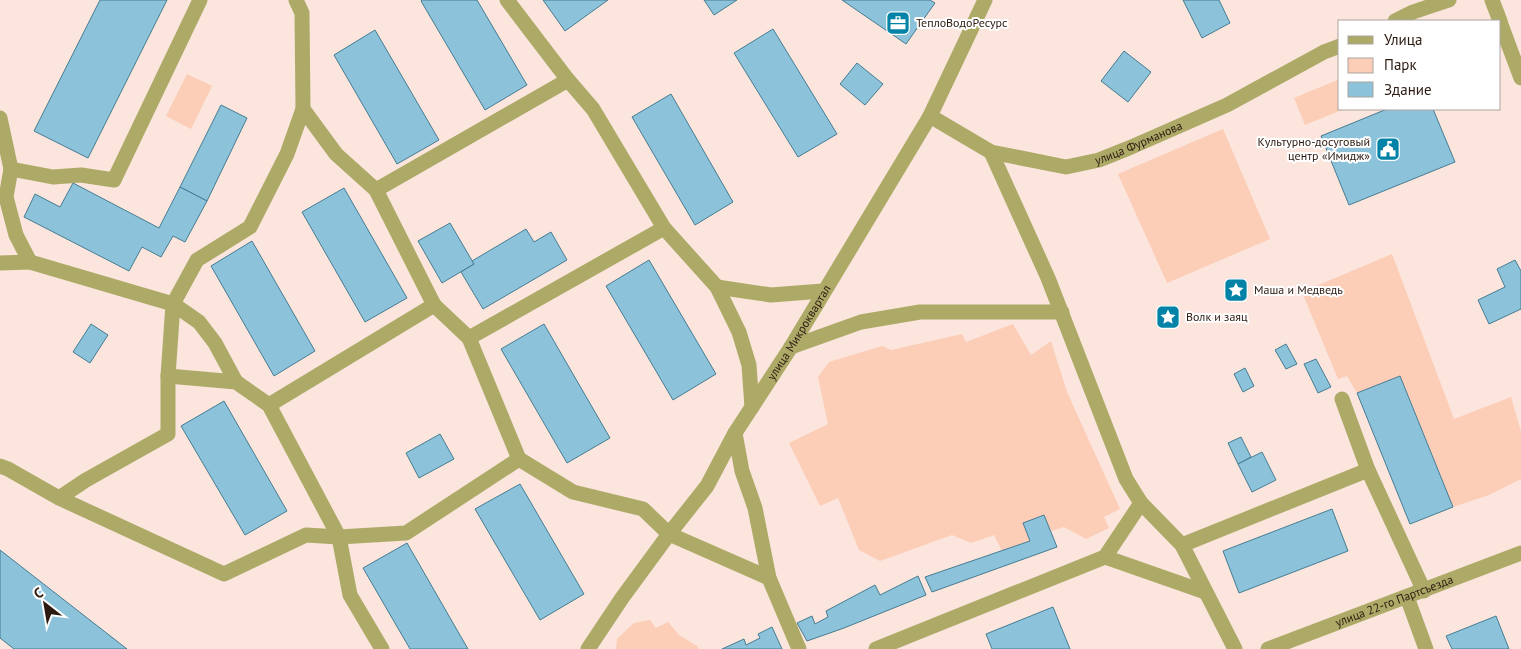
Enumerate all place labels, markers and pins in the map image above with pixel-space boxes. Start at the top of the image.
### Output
office icon: ТеплоВодоРесурс [885,10,911,36]
place label: ТеплоВодоРесурс [916,15,1008,30]
place label: Культурно-досуговый центр «Имидж» [1258,134,1370,163]
public building icon: Культурно-досуговый центр «Имидж» [1375,136,1401,162]
place icon: Маша и Медведь [1223,277,1249,303]
place label: Маша и Медведь [1254,282,1343,297]
place icon: Волк и заяц [1155,304,1181,330]
place label: Волк и заяц [1186,309,1248,324]

